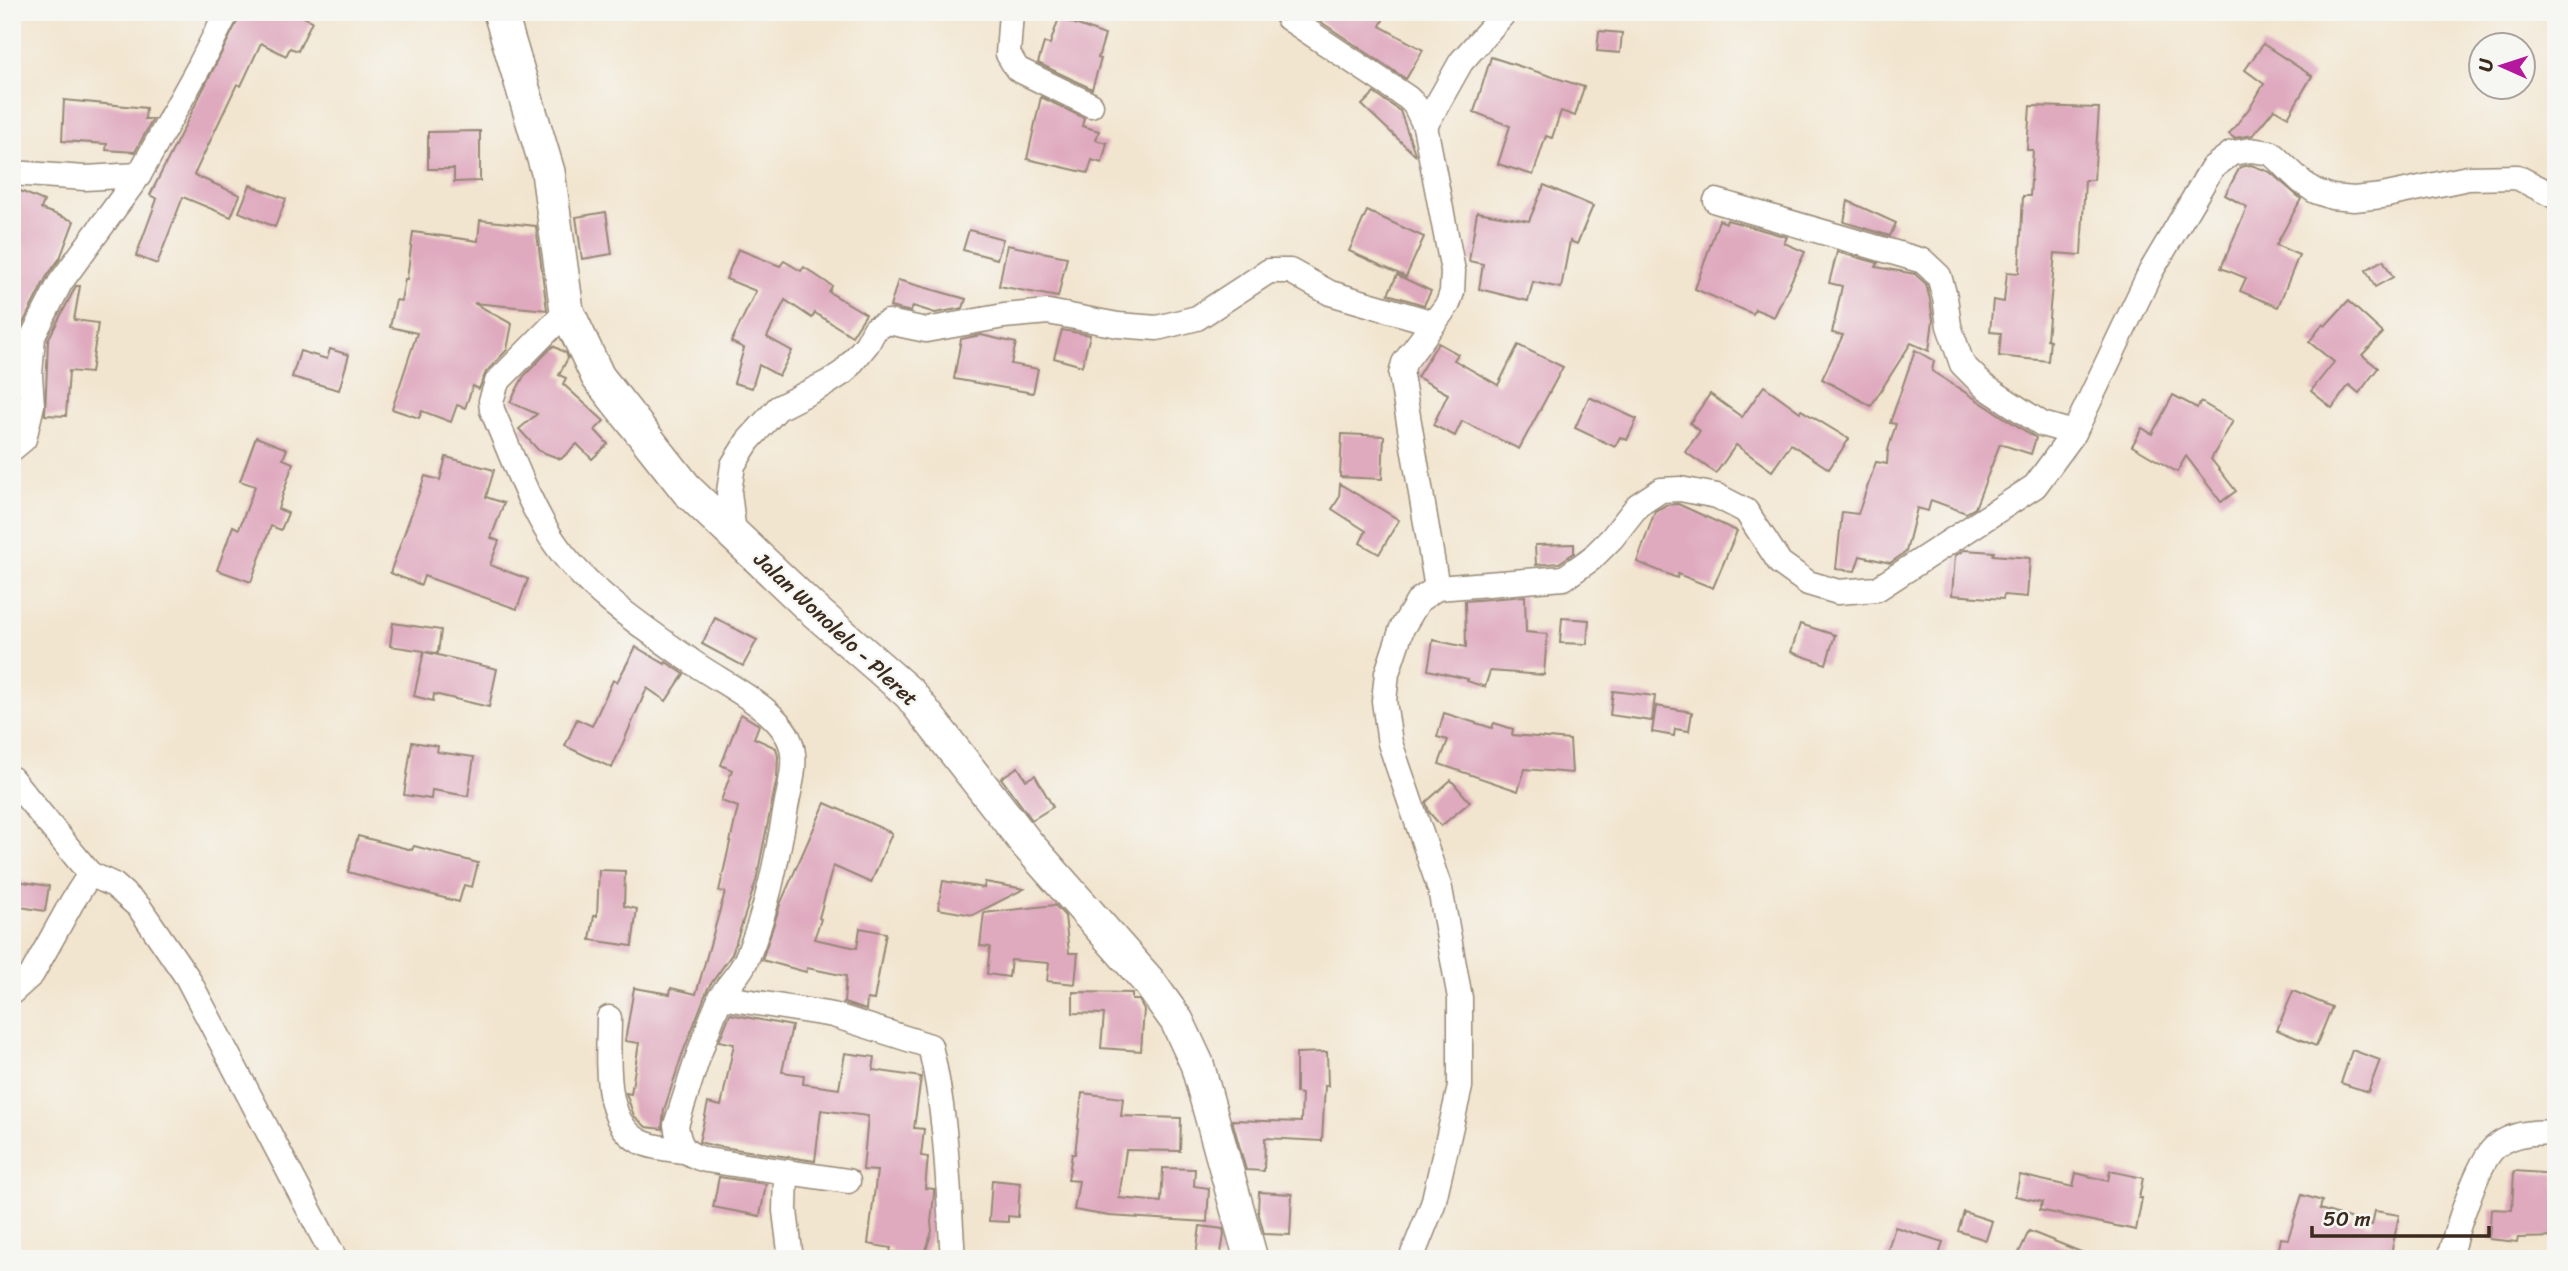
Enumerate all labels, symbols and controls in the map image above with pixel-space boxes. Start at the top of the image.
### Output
north arrow [2466,32,2536,102]
text: U [2469,57,2502,72]
street label: Jalan Wonolelo - Pleret [744,541,927,716]
scale bar [2312,1194,2489,1238]
text: 50 m [2323,1200,2371,1238]

